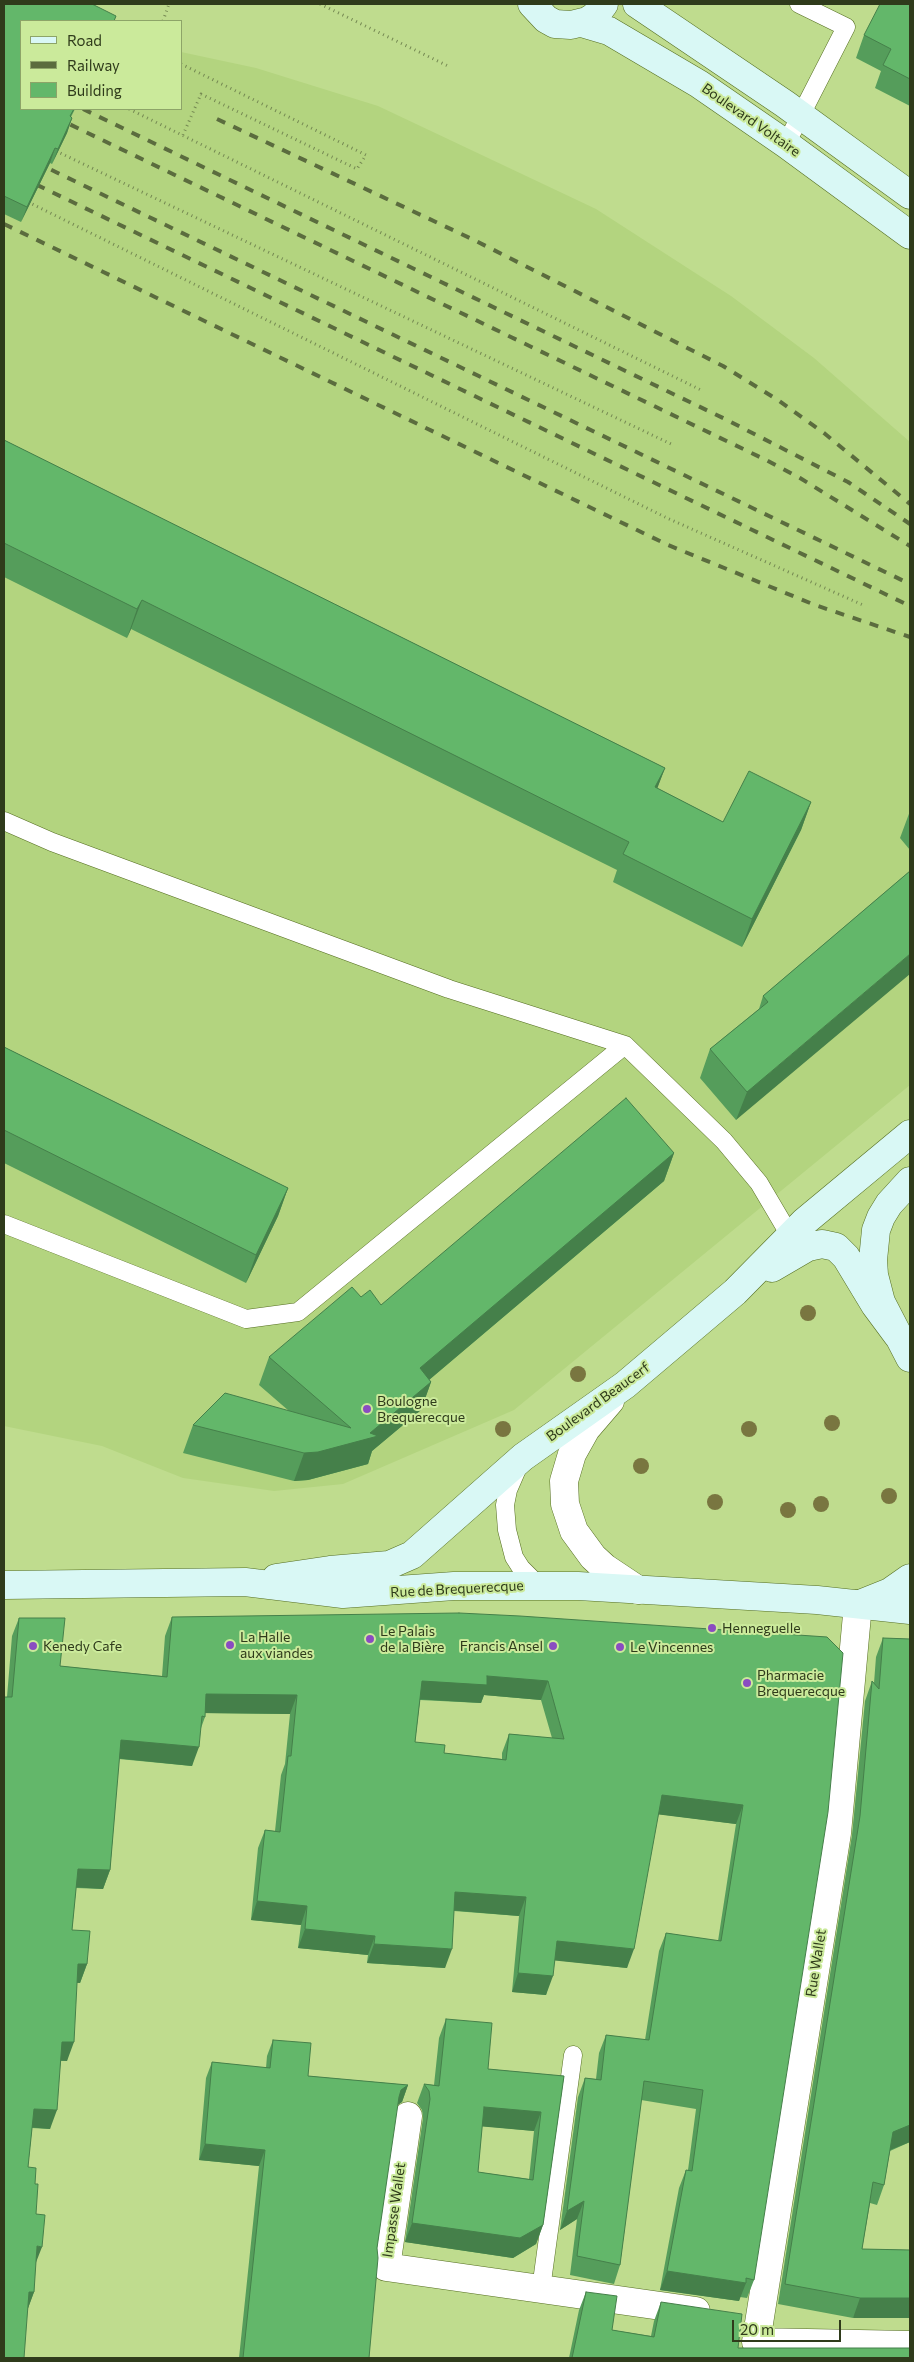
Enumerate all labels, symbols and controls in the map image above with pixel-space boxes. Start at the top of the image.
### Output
legend [20,20,182,110]
text: Road [67,31,102,49]
text: Railway [67,56,120,74]
street label: Boulevard Voltaire [699,80,803,160]
text: Building [67,81,122,99]
street label: Boulevard Beaucerf [543,1359,653,1445]
place label: Boulogne Brequerecque [377,1393,465,1425]
marker: Boulogne Brequerecque [361,1403,373,1415]
street label: Rue de Brequerecque [390,1577,524,1601]
place label: Henneguelle [722,1620,801,1636]
marker: Henneguelle [706,1622,718,1634]
place label: Le Palais de la Bière [380,1623,444,1655]
place label: La Halle aux viandes [240,1629,313,1661]
marker: Le Palais de la Bière [364,1633,376,1645]
place label: Kenedy Cafe [43,1638,122,1654]
place label: Francis Ansel [460,1638,543,1654]
marker: La Halle aux viandes [224,1639,236,1651]
place label: Le Vincennes [630,1639,713,1655]
marker: Kenedy Cafe [27,1640,39,1652]
marker: Francis Ansel [547,1640,559,1652]
marker: Le Vincennes [614,1641,626,1653]
place label: Pharmacie Brequerecque [757,1667,845,1700]
marker: Pharmacie Brequerecque [741,1677,753,1689]
street label: Rue Wallet [802,1928,830,1998]
street label: Impasse Wallet [379,2162,409,2258]
scale bar [734,2310,843,2342]
text: 20 m [740,2320,774,2338]

